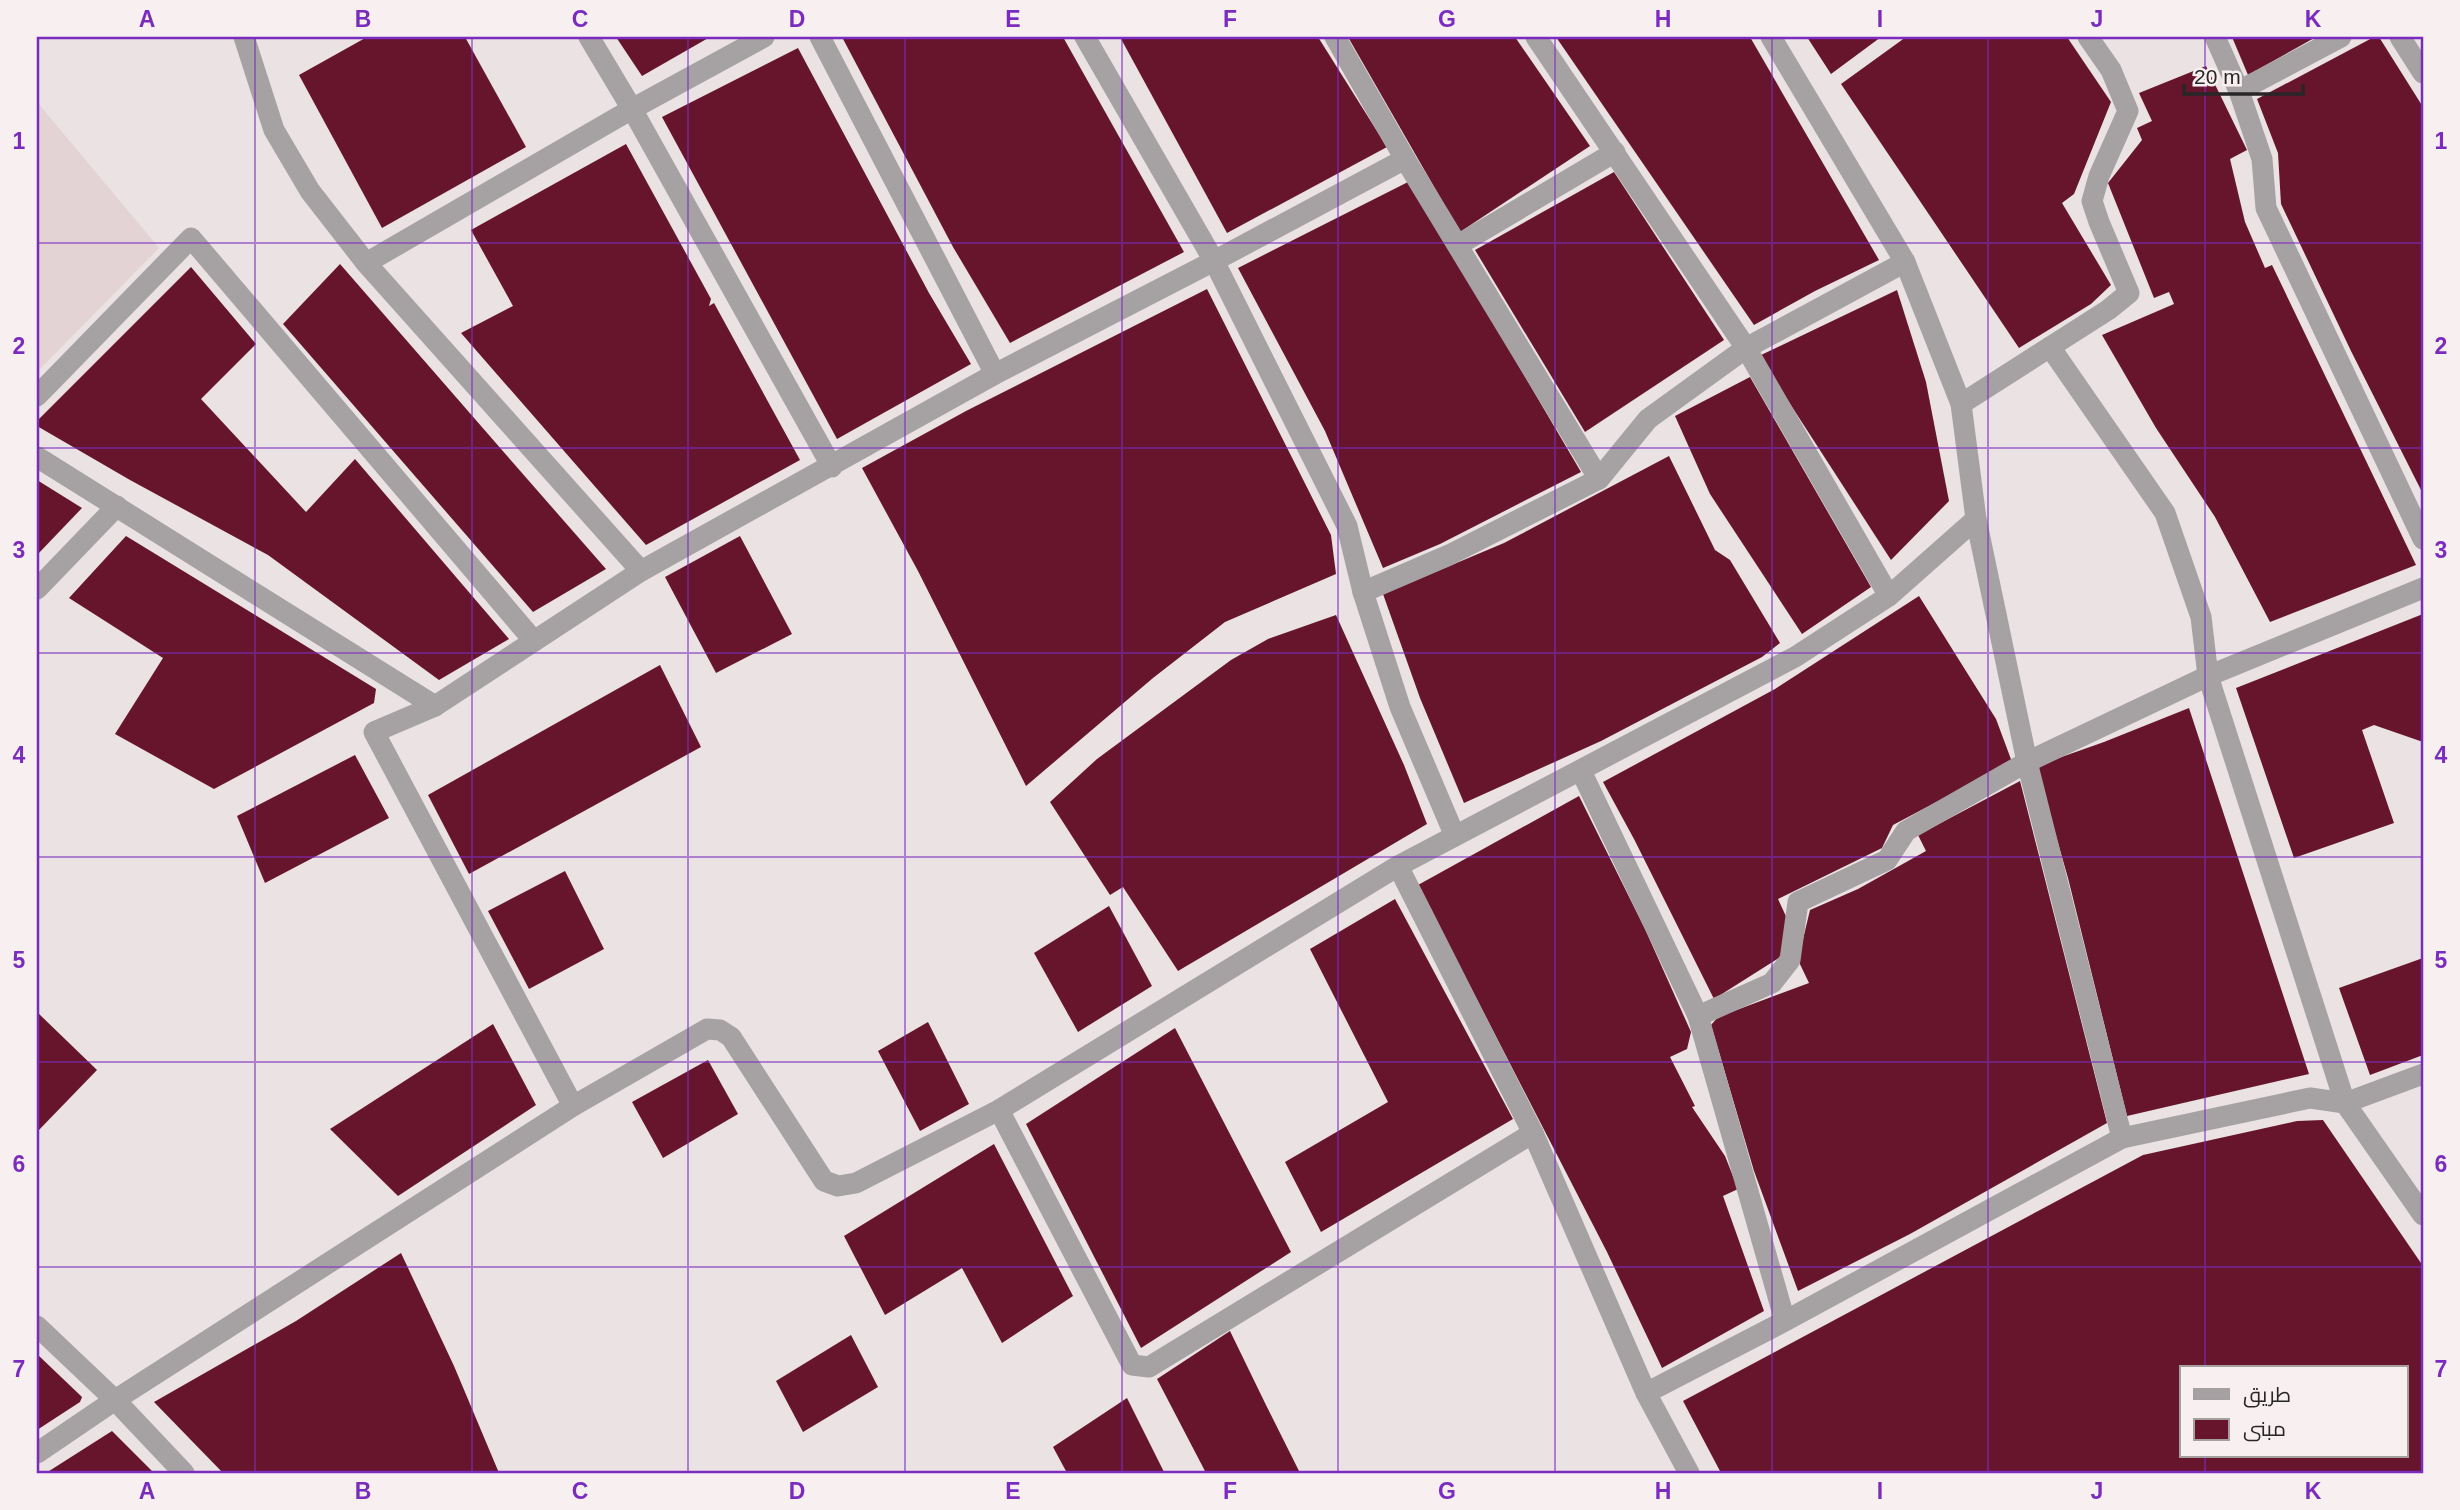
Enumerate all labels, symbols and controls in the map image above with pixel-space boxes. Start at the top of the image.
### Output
text: A [139,6,155,32]
text: B [355,6,371,32]
text: C [572,6,588,32]
text: D [789,6,805,32]
text: E [1005,6,1021,32]
text: F [1223,6,1237,32]
text: G [1438,6,1456,32]
text: H [1655,6,1671,32]
text: I [1877,6,1883,32]
text: J [2091,6,2103,32]
text: K [2305,6,2322,32]
scale bar [2184,52,2302,96]
text: 20 m [2194,65,2241,88]
text: 1 [13,128,26,154]
text: 1 [2435,128,2448,154]
text: 2 [13,333,25,359]
text: 2 [2435,333,2447,359]
text: 3 [13,537,25,563]
text: 3 [2435,537,2447,563]
text: 4 [13,742,26,768]
text: 4 [2435,742,2448,768]
text: 5 [13,947,26,973]
text: 5 [2435,947,2448,973]
text: 6 [13,1151,25,1177]
text: 6 [2435,1151,2447,1177]
text: 7 [13,1356,25,1382]
text: 7 [2435,1356,2447,1382]
legend [2180,1366,2408,1458]
text: طريق [2243,1383,2291,1408]
text: مبنى [2243,1417,2286,1442]
text: A [139,1478,155,1504]
text: B [355,1478,371,1504]
text: C [572,1478,588,1504]
text: D [789,1478,805,1504]
text: E [1005,1478,1021,1504]
text: F [1223,1478,1237,1504]
text: G [1438,1478,1456,1504]
text: H [1655,1478,1671,1504]
text: I [1877,1478,1883,1504]
text: J [2091,1478,2103,1504]
text: K [2305,1478,2322,1504]

